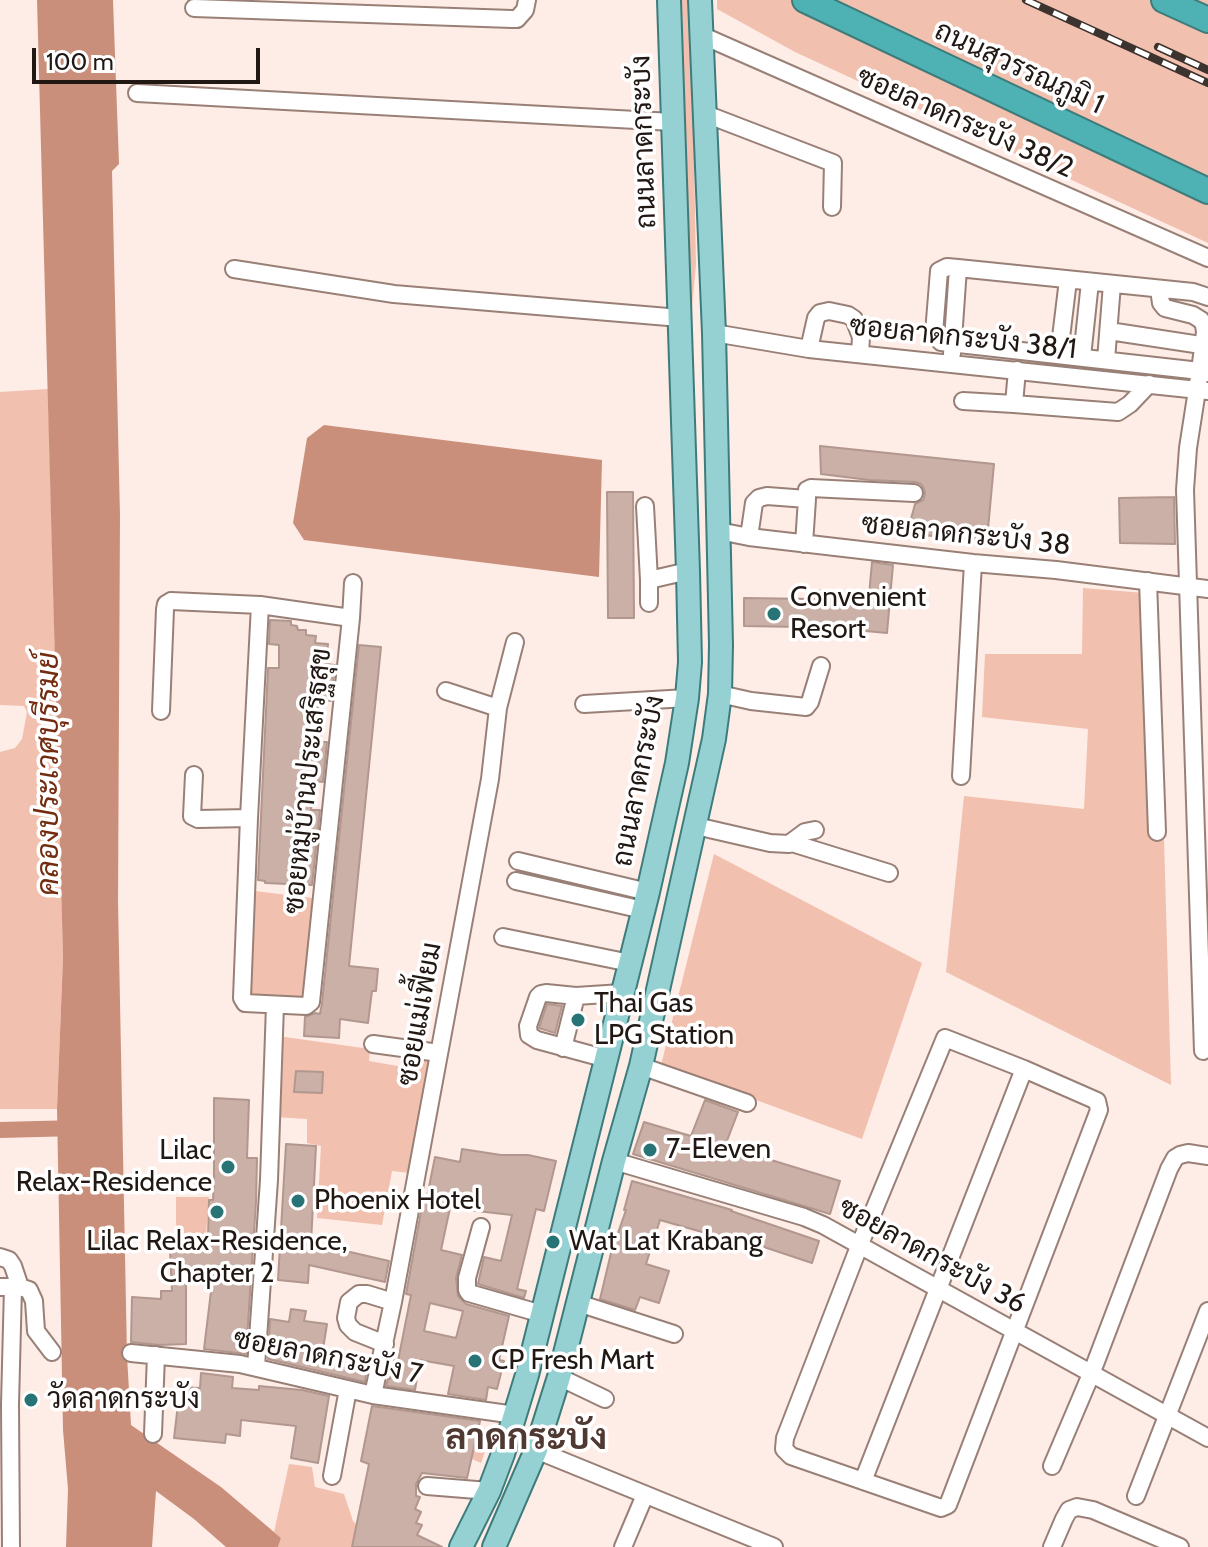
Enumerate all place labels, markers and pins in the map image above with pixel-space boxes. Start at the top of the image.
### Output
place label: Convenient Resort [790,581,926,647]
marker: Convenient Resort [765,605,783,623]
place label: Thai Gas LPG Station [594,987,734,1053]
marker: Thai Gas LPG Station [569,1011,587,1029]
place label: 7-Eleven [666,1133,771,1167]
place label: Lilac Relax-Residence [16,1134,212,1200]
marker: 7-Eleven [641,1141,659,1159]
marker: Lilac Relax-Residence [219,1158,237,1176]
place label: Phoenix Hotel [314,1184,481,1218]
marker: Phoenix Hotel [289,1192,307,1210]
marker: Lilac Relax-Residence, Chapter 2 [208,1203,226,1221]
place label: Lilac Relax-Residence, Chapter 2 [86,1225,348,1291]
place label: Wat Lat Krabang [569,1225,763,1259]
marker: Wat Lat Krabang [544,1233,562,1251]
place label: CP Fresh Mart [491,1344,654,1378]
marker: CP Fresh Mart [466,1352,484,1370]
place label: วัดลาดกระบัง [47,1383,200,1417]
marker: วัดลาดกระบัง [22,1391,40,1409]

